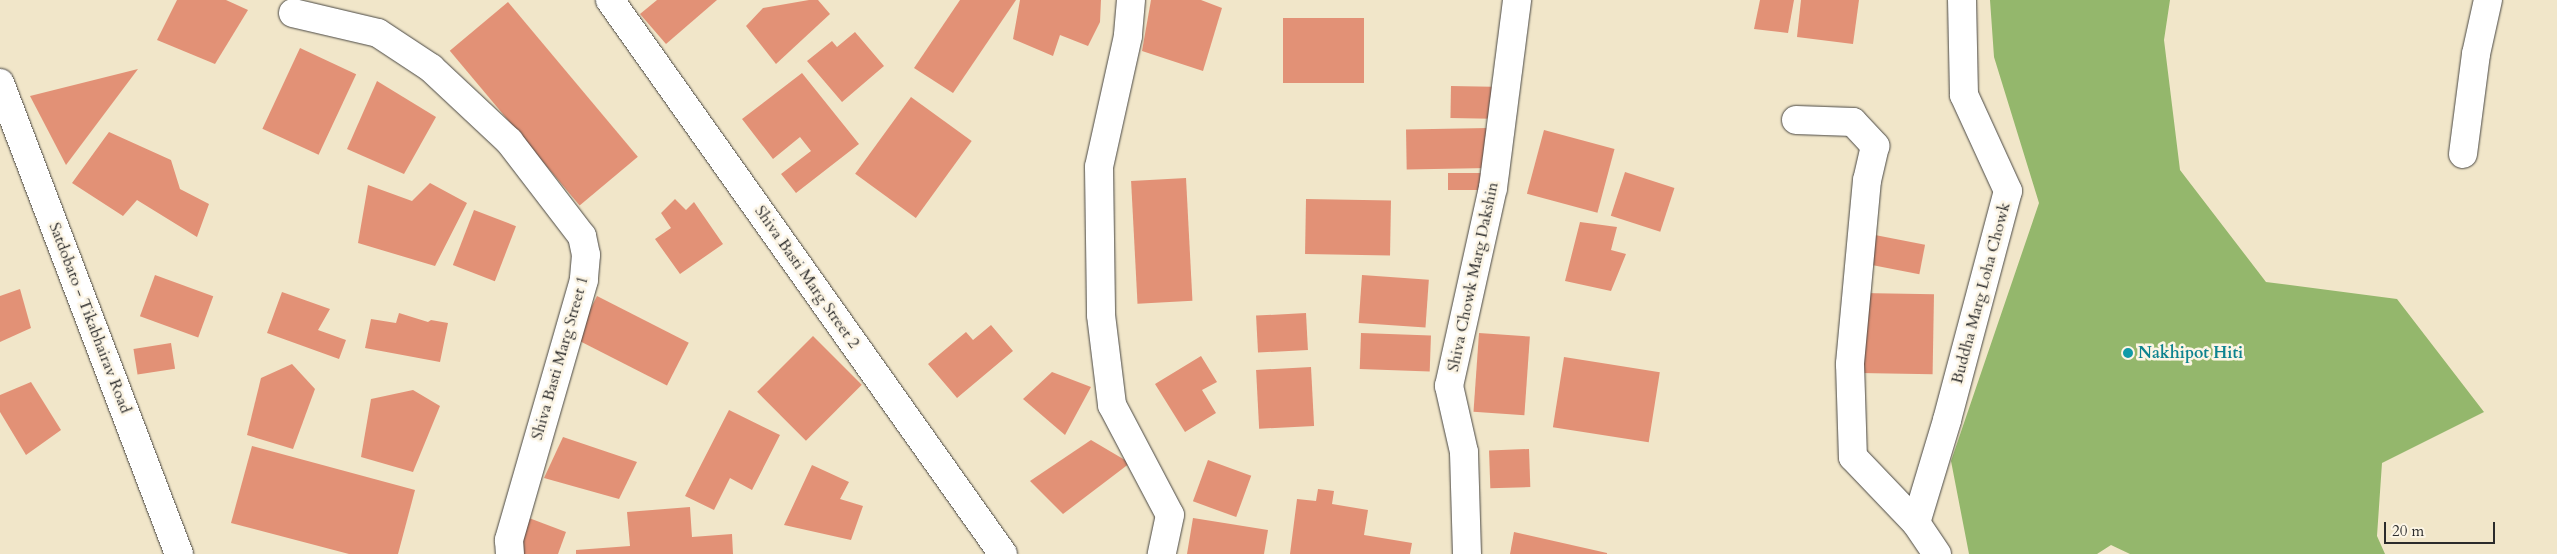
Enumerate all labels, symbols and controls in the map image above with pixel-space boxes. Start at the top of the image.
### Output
street label: Shiva Chowk Marg Dakshin [1444,180,1502,374]
street label: Buddha Marg Loha Chowk [1948,200,2014,386]
street label: Shiva Basti Marg Street 2 [750,202,864,352]
street label: Satdobato - Tikabhairav Road [45,220,135,416]
street label: Shiva Basti Marg Street 1 [527,274,593,442]
place label: Nakhipot Hiti [2138,343,2243,363]
marker: Nakhipot Hiti [2122,347,2134,359]
scale bar [2387,512,2498,544]
text: 20 m [2392,521,2424,541]

